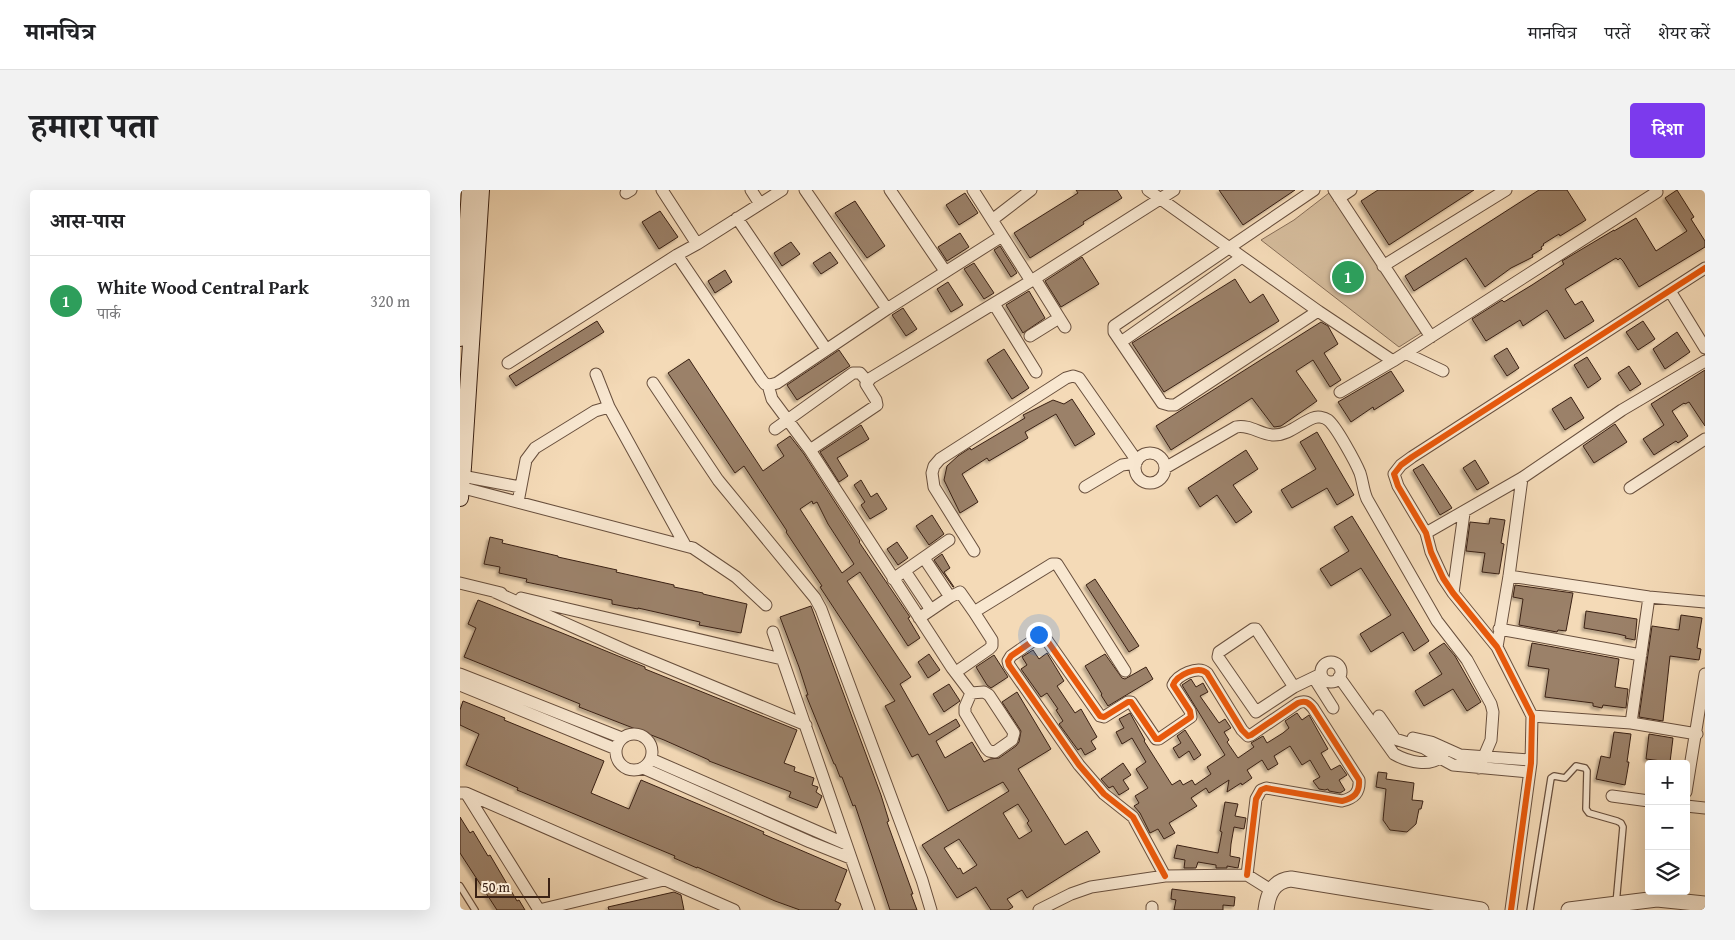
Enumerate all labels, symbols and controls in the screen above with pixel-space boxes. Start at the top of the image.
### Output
text: मानचित्र [25,14,95,49]
text: मानचित्र [1528,19,1577,46]
text: परतें [1605,19,1630,46]
text: शेयर करें [1658,19,1710,46]
text: हमारा पता [30,100,157,151]
button: दिशा [1630,103,1705,158]
text: आस-पास [50,205,124,236]
pin: 1 [1332,258,1364,296]
text: White Wood Central Park [97,273,309,301]
text: 1 [62,289,70,313]
text: 320 m [370,289,410,313]
text: पार्क [97,301,121,325]
your location [1026,622,1052,648]
map controls [1645,760,1690,895]
button: + [1645,760,1690,805]
button: − [1645,805,1690,850]
button: layers [1645,850,1690,895]
scale bar [475,875,550,898]
text: 50 m [482,877,510,897]

